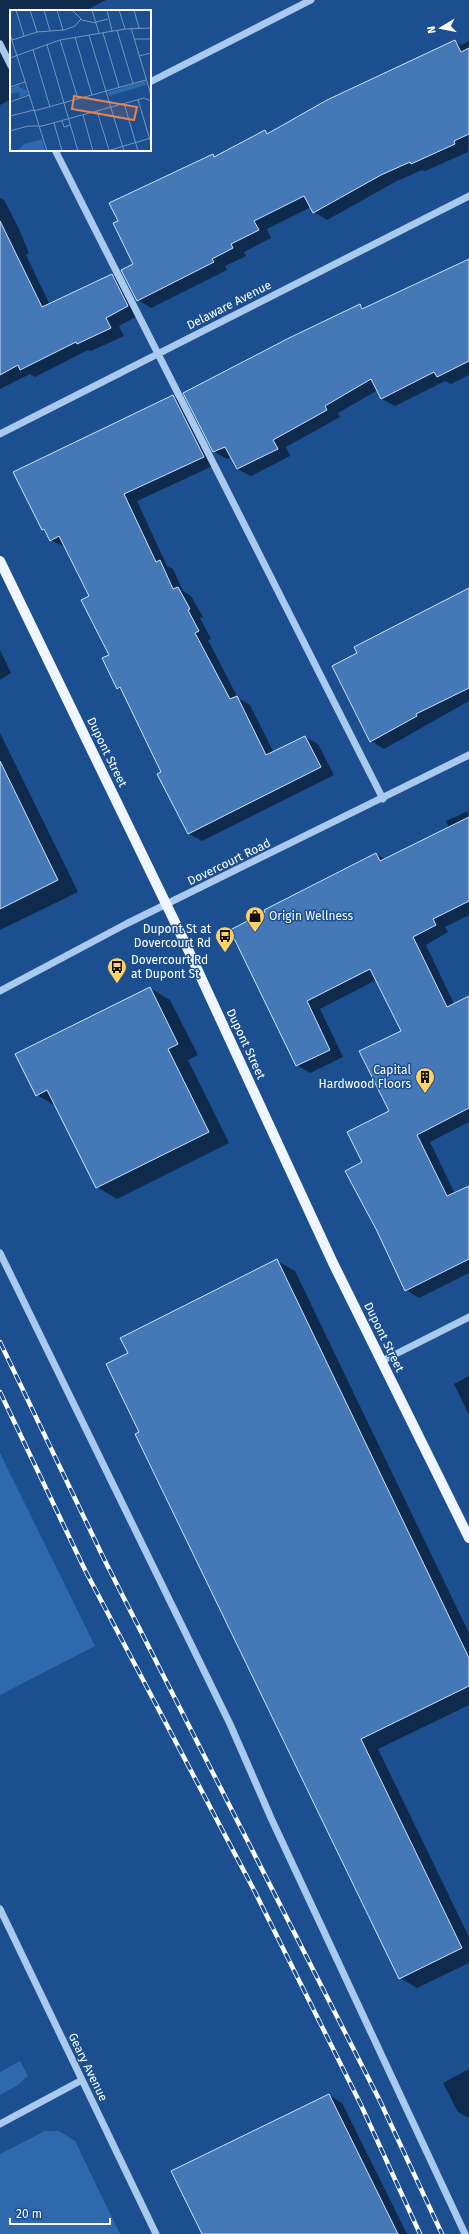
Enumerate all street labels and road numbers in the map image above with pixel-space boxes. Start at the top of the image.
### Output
street label: Delaware Avenue [184,278,274,332]
street label: Dupont Street [84,715,130,790]
street label: Dovercourt Road [185,836,273,888]
street label: Dupont Street [224,1007,269,1082]
street label: Dupont Street [361,1300,407,1375]
street label: Geary Avenue [65,2031,111,2103]

